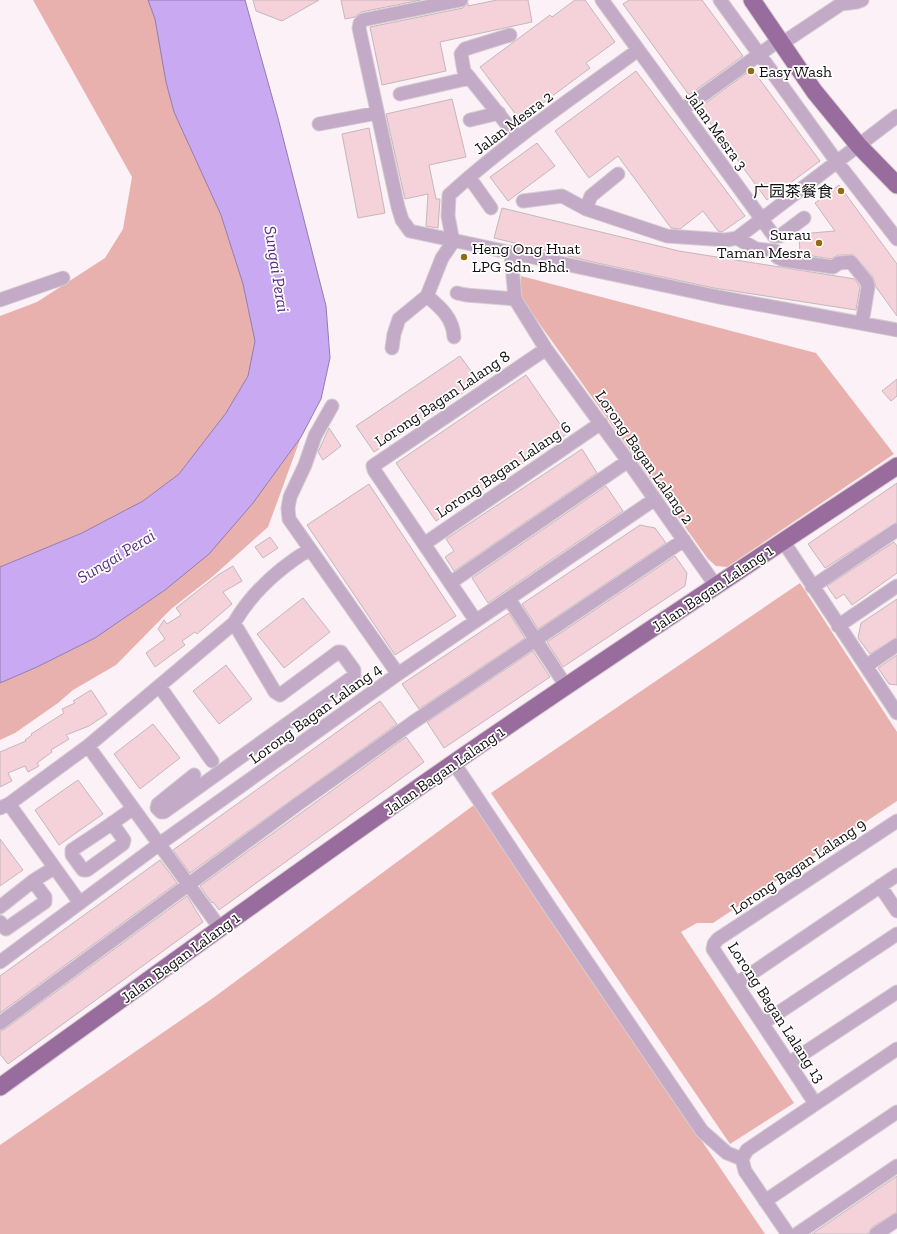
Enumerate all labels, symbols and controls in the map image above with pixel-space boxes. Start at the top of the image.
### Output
place label: Easy Wash [759,62,832,81]
marker: Easy Wash [746,66,756,76]
street label: Jalan Mesra 2 [470,87,557,158]
street label: Jalan Mesra 3 [681,87,752,174]
place label: 广园茶餐食 [753,182,833,201]
marker: 广园茶餐食 [836,186,846,196]
water label: Sungai Perai [260,224,294,314]
place label: Surau Taman Mesra [717,225,811,262]
marker: Surau Taman Mesra [814,238,824,248]
place label: Heng Ong Huat LPG Sdn. Bhd. [472,239,580,276]
marker: Heng Ong Huat LPG Sdn. Bhd. [459,252,469,262]
street label: Lorong Bagan Lalang 8 [371,346,513,451]
street label: Lorong Bagan Lalang 2 [591,387,698,528]
street label: Lorong Bagan Lalang 6 [432,417,574,522]
water label: Sungai Perai [73,525,159,587]
street label: Jalan Bagan Lalang 1 [648,541,777,636]
street label: Lorong Bagan Lalang 4 [245,659,385,768]
street label: Jalan Bagan Lalang 1 [381,722,508,819]
street label: Lorong Bagan Lalang 9 [727,814,869,919]
street label: Jalan Bagan Lalang 1 [117,908,243,1007]
street label: Lorong Bagan Lalang 13 [724,938,829,1086]

